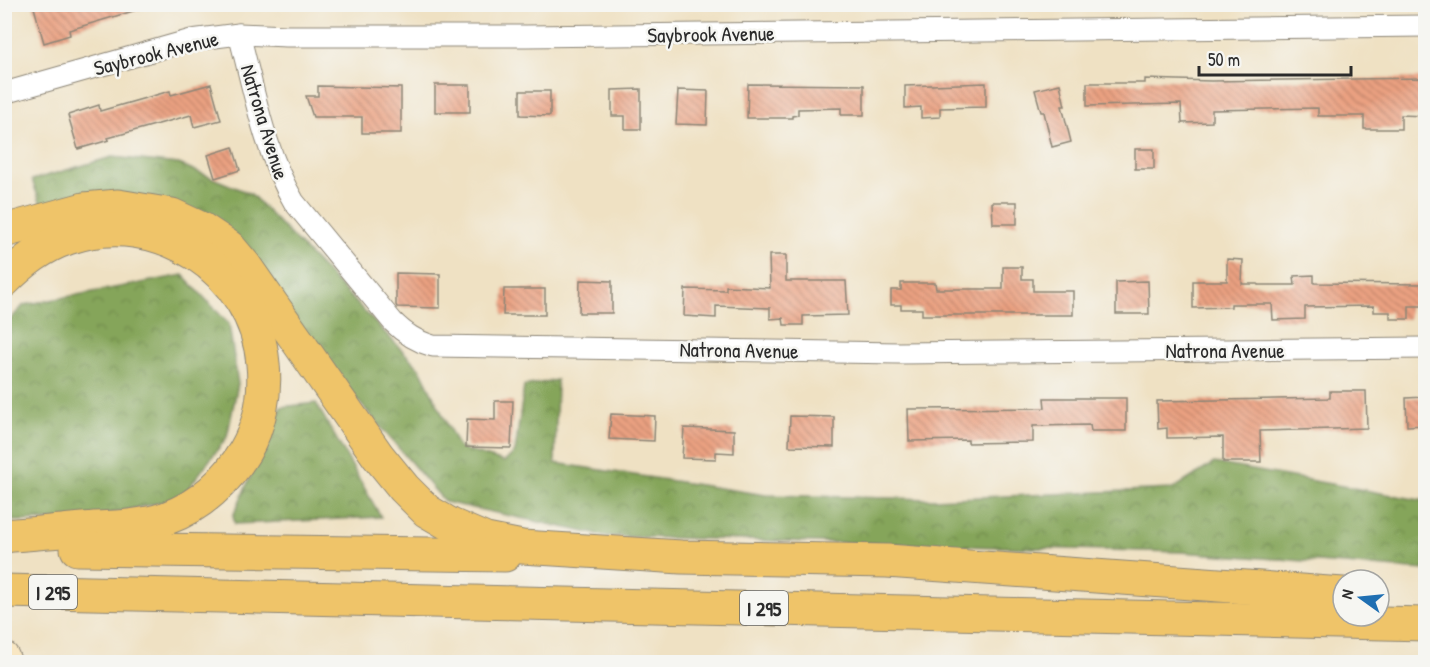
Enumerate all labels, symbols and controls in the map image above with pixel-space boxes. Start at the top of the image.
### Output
street label: Saybrook Avenue [647,18,775,50]
street label: Saybrook Avenue [91,24,221,82]
scale bar [1199,39,1350,77]
text: 50 m [1208,47,1240,72]
street label: Natrona Avenue [234,61,296,183]
street label: Natrona Avenue [679,334,799,366]
street label: Natrona Avenue [1166,336,1285,365]
north arrow [1331,568,1391,628]
road number: I 295 [29,575,77,609]
text: N [1335,587,1358,601]
road number: I 295 [740,591,788,625]

